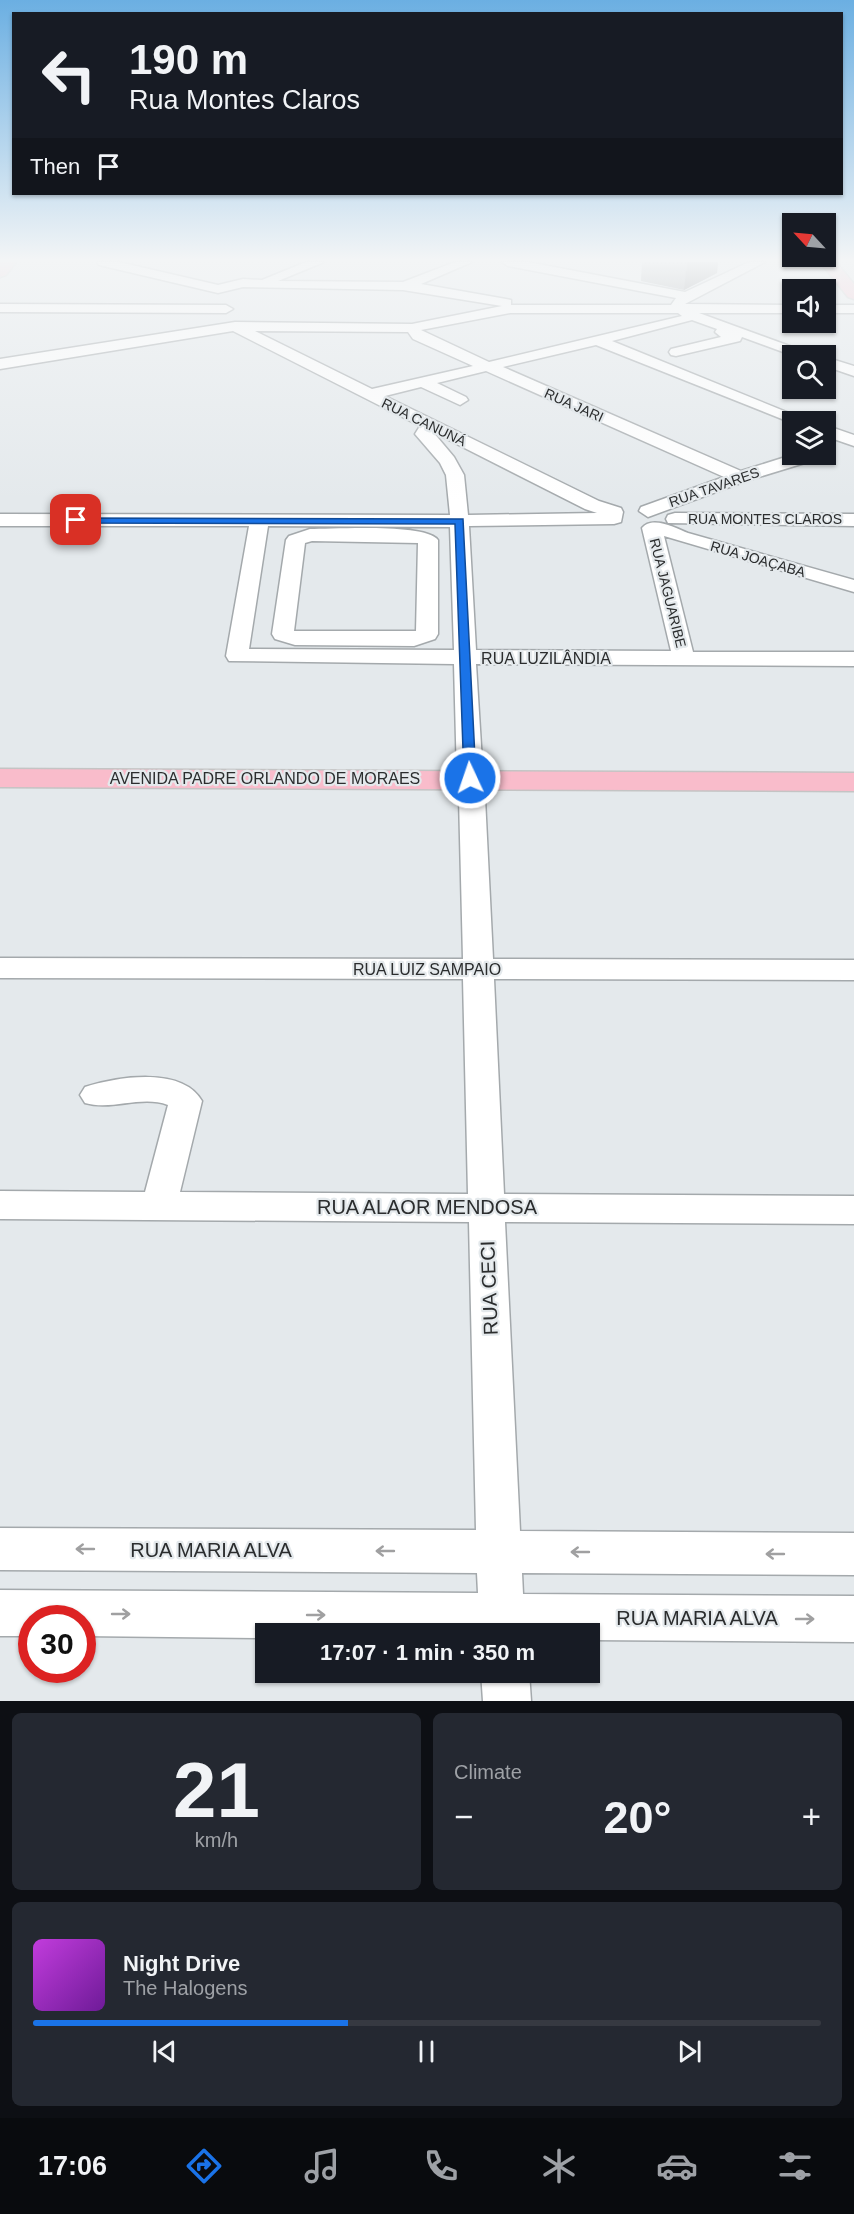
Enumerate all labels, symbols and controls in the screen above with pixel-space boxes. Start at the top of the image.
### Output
icon: left [30,36,108,114]
text: 190 m [129,36,248,83]
text: Rua Montes Claros [129,85,360,115]
icon: arrive [92,150,125,183]
text: Then [30,154,80,179]
north arrow [782,213,836,267]
map controls [782,213,836,465]
button: sound [782,279,836,333]
button: search [782,345,836,399]
street label: RUA JARI [542,385,606,425]
street label: RUA CANUNÁ [379,395,469,450]
button: layers [782,411,836,465]
street label: RUA TAVARES [667,464,761,510]
pin [50,494,101,545]
icon: arrive [59,503,92,536]
street label: RUA MONTES CLAROS [688,511,842,527]
street label: RUA JAGUARIBE [647,537,689,649]
street label: RUA JOAÇABA [709,538,808,580]
street label: RUA LUZILÂNDIA [481,649,611,667]
position arrow [438,746,502,810]
street label: AVENIDA PADRE ORLANDO DE MORAES [110,770,420,787]
street label: RUA LUIZ SAMPAIO [353,961,501,978]
street label: RUA ALAOR MENDOSA [317,1196,538,1218]
street label: RUA CECI [476,1240,502,1336]
street label: RUA MARIA ALVA [130,1539,292,1561]
one-way arrow [75,1543,95,1555]
one-way arrow [375,1545,395,1557]
one-way arrow [570,1547,590,1558]
one-way arrow [765,1548,785,1559]
speed limit sign: 30 [18,1605,96,1683]
street label: RUA MARIA ALVA [616,1607,778,1629]
one-way arrow [111,1608,131,1620]
one-way arrow [306,1610,326,1621]
one-way arrow [795,1613,815,1625]
text: 17:07 · 1 min · 350 m [320,1640,535,1665]
text: 21 [173,1746,260,1834]
text: Climate [454,1761,522,1783]
text: 20° [603,1792,672,1843]
text: − [454,1798,473,1835]
text: + [802,1798,821,1835]
text: km/h [195,1829,238,1851]
text: Night Drive [123,1951,240,1976]
text: The Halogens [123,1977,248,1999]
icon: previous [148,2035,181,2068]
icon: pause [410,2035,443,2068]
icon: next [673,2035,706,2068]
icon: directions [183,2145,225,2187]
icon: music [301,2145,343,2187]
icon: phone [420,2145,462,2187]
icon: climate [538,2145,580,2187]
icon: car [656,2145,698,2187]
icon: filters [774,2145,816,2187]
text: 17:06 [38,2151,107,2181]

